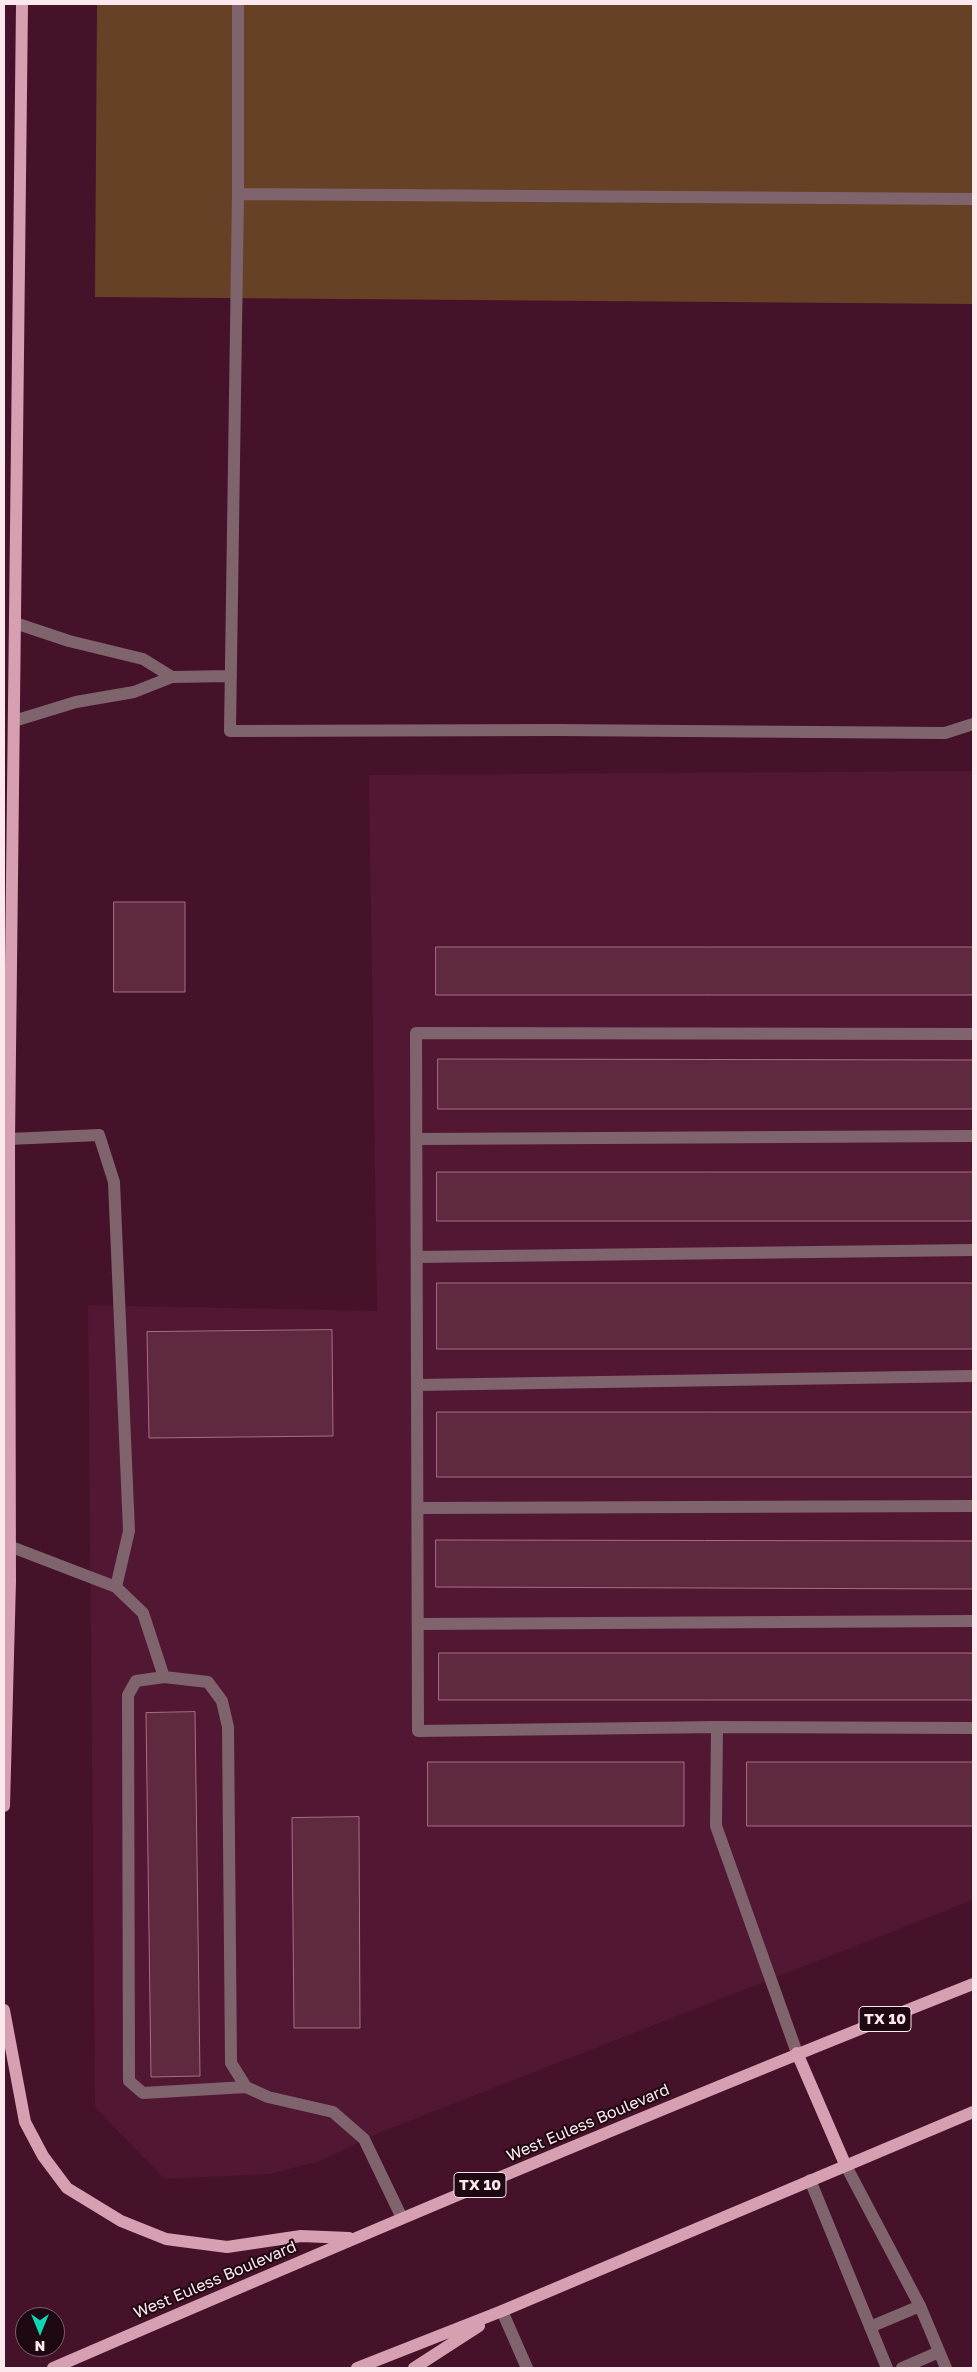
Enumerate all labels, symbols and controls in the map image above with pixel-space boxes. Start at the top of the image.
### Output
road number: TX 10 [859,2006,911,2032]
street label: West Euless Boulevard [504,2080,672,2166]
road number: TX 10 [454,2172,506,2198]
street label: West Euless Boulevard [131,2237,299,2323]
north arrow [15,2307,65,2357]
text: N [35,2338,45,2355]

